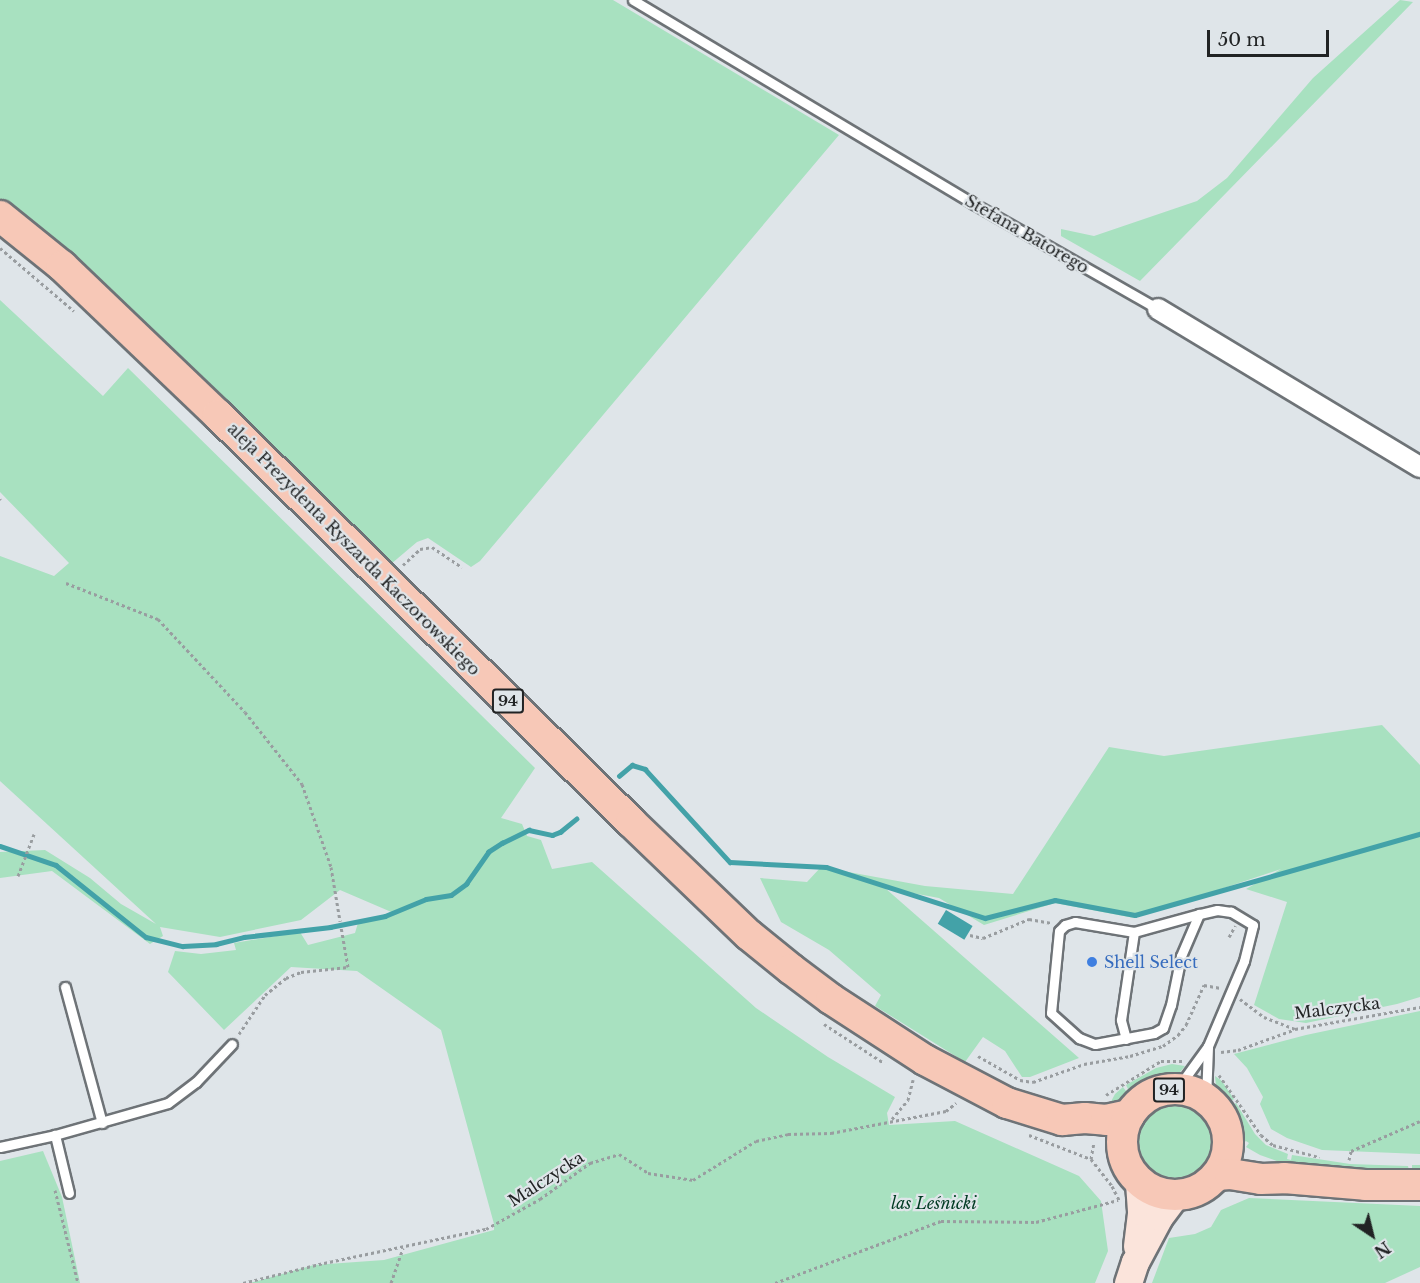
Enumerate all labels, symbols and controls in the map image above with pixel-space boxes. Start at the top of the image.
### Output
scale bar [1210,18,1332,56]
text: 50 m [1218,29,1266,51]
street label: Stefana Batorego [962,191,1092,277]
street label: aleja Prezydenta Ryszarda Kaczorowskiego [224,419,484,679]
road number: 94 [492,689,524,713]
place label: Shell Select [1104,952,1198,972]
marker: Shell Select [1085,955,1099,969]
street label: Malczycka [1293,993,1381,1023]
road number: 94 [1152,1078,1186,1102]
street label: Malczycka [505,1147,587,1211]
park label: las Leśnicki [891,1193,977,1213]
north arrow [1342,1205,1402,1265]
text: N [1370,1237,1394,1262]

